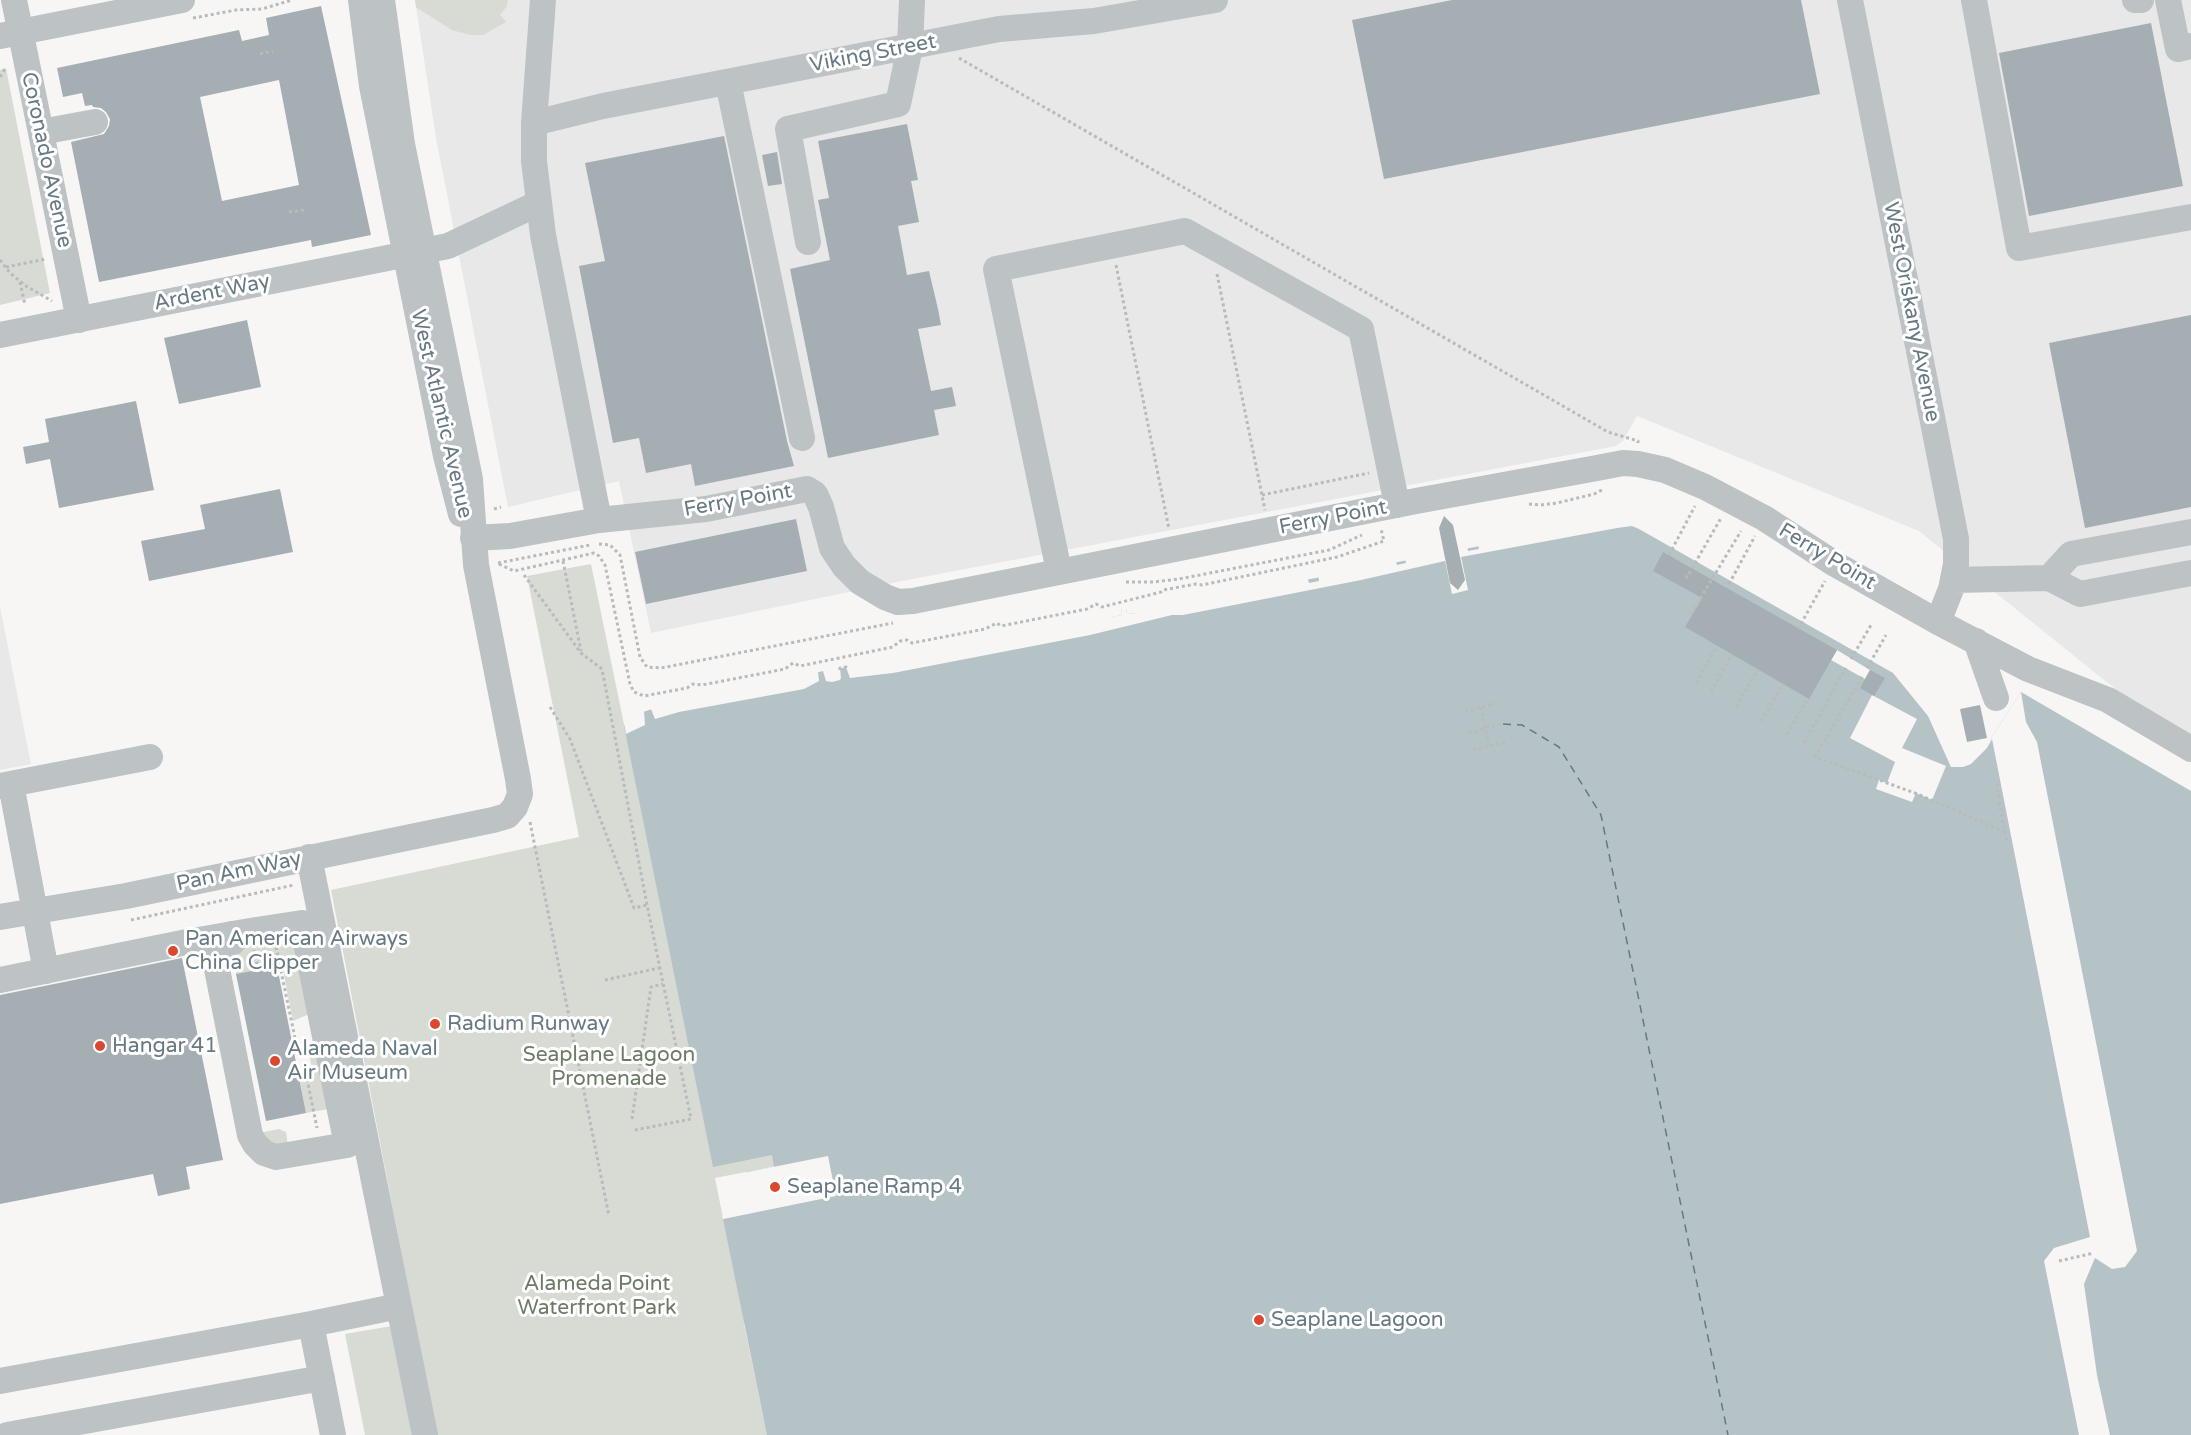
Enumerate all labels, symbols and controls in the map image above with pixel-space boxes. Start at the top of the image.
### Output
street label: Viking Street [808,29,938,79]
street label: Coronado Avenue [15,70,77,250]
street label: West Oriskany Avenue [1877,200,1945,424]
street label: Ardent Way [152,269,272,317]
street label: West Atlantic Avenue [405,307,477,521]
street label: Ferry Point [682,479,794,523]
street label: Ferry Point [1277,495,1389,541]
street label: Ferry Point [1774,518,1880,596]
street label: Pan Am Way [174,846,304,898]
place label: Pan American Airways China Clipper [185,926,408,976]
marker: Pan American Airways China Clipper [166,944,180,958]
place label: Radium Runway [447,1011,609,1037]
marker: Radium Runway [428,1017,442,1031]
place label: Hangar 41 [112,1033,217,1059]
place label: Alameda Naval Air Museum [287,1036,438,1086]
marker: Hangar 41 [93,1039,107,1053]
park label: Seaplane Lagoon Promenade [523,1042,695,1092]
marker: Alameda Naval Air Museum [268,1054,282,1068]
place label: Seaplane Ramp 4 [787,1174,962,1200]
marker: Seaplane Ramp 4 [768,1180,782,1194]
park label: Alameda Point Waterfront Park [517,1271,677,1321]
place label: Seaplane Lagoon [1271,1307,1444,1333]
marker: Seaplane Lagoon [1252,1313,1266,1327]

